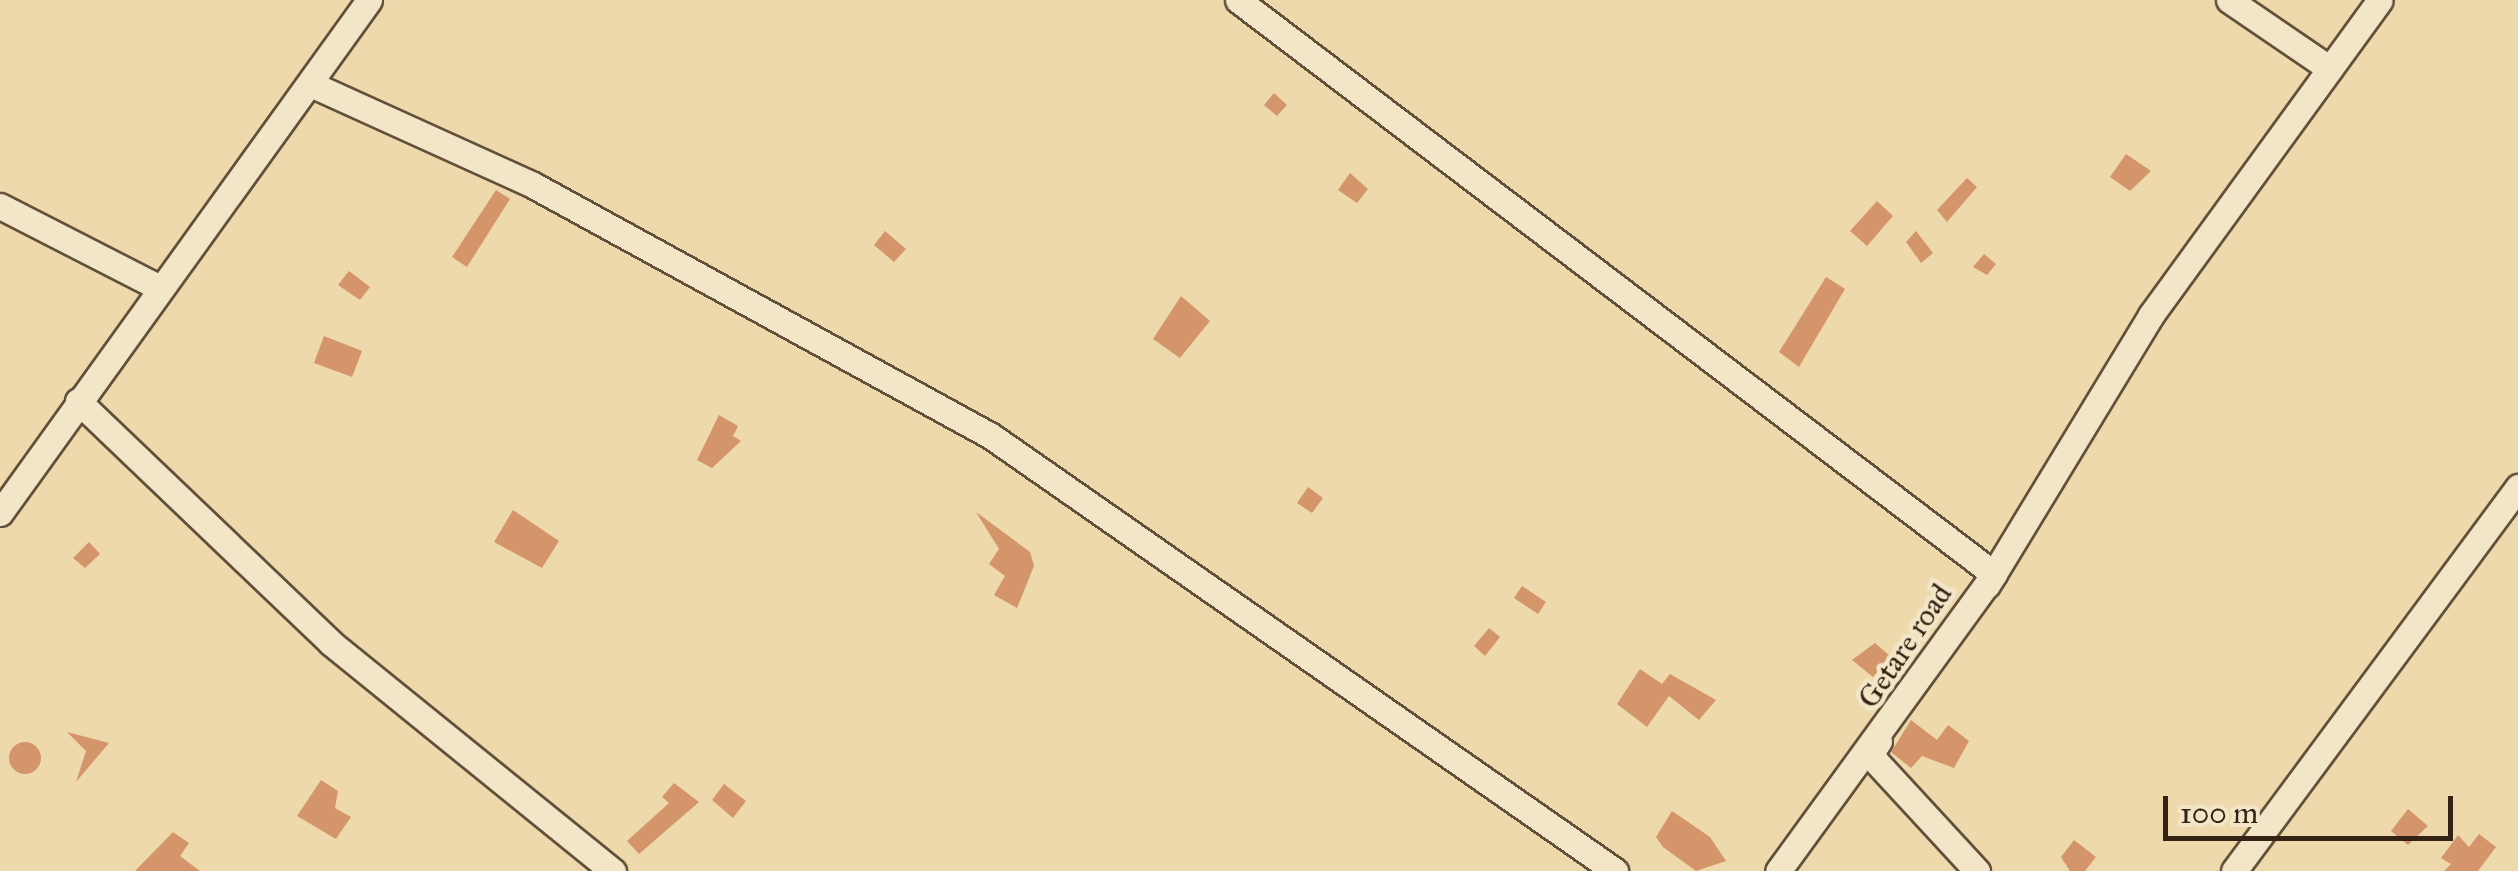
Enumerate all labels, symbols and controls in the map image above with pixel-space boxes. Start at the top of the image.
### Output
street label: Getare road [1850,577,1960,715]
scale bar [2168,776,2458,838]
text: 100 m [2180,795,2258,831]

